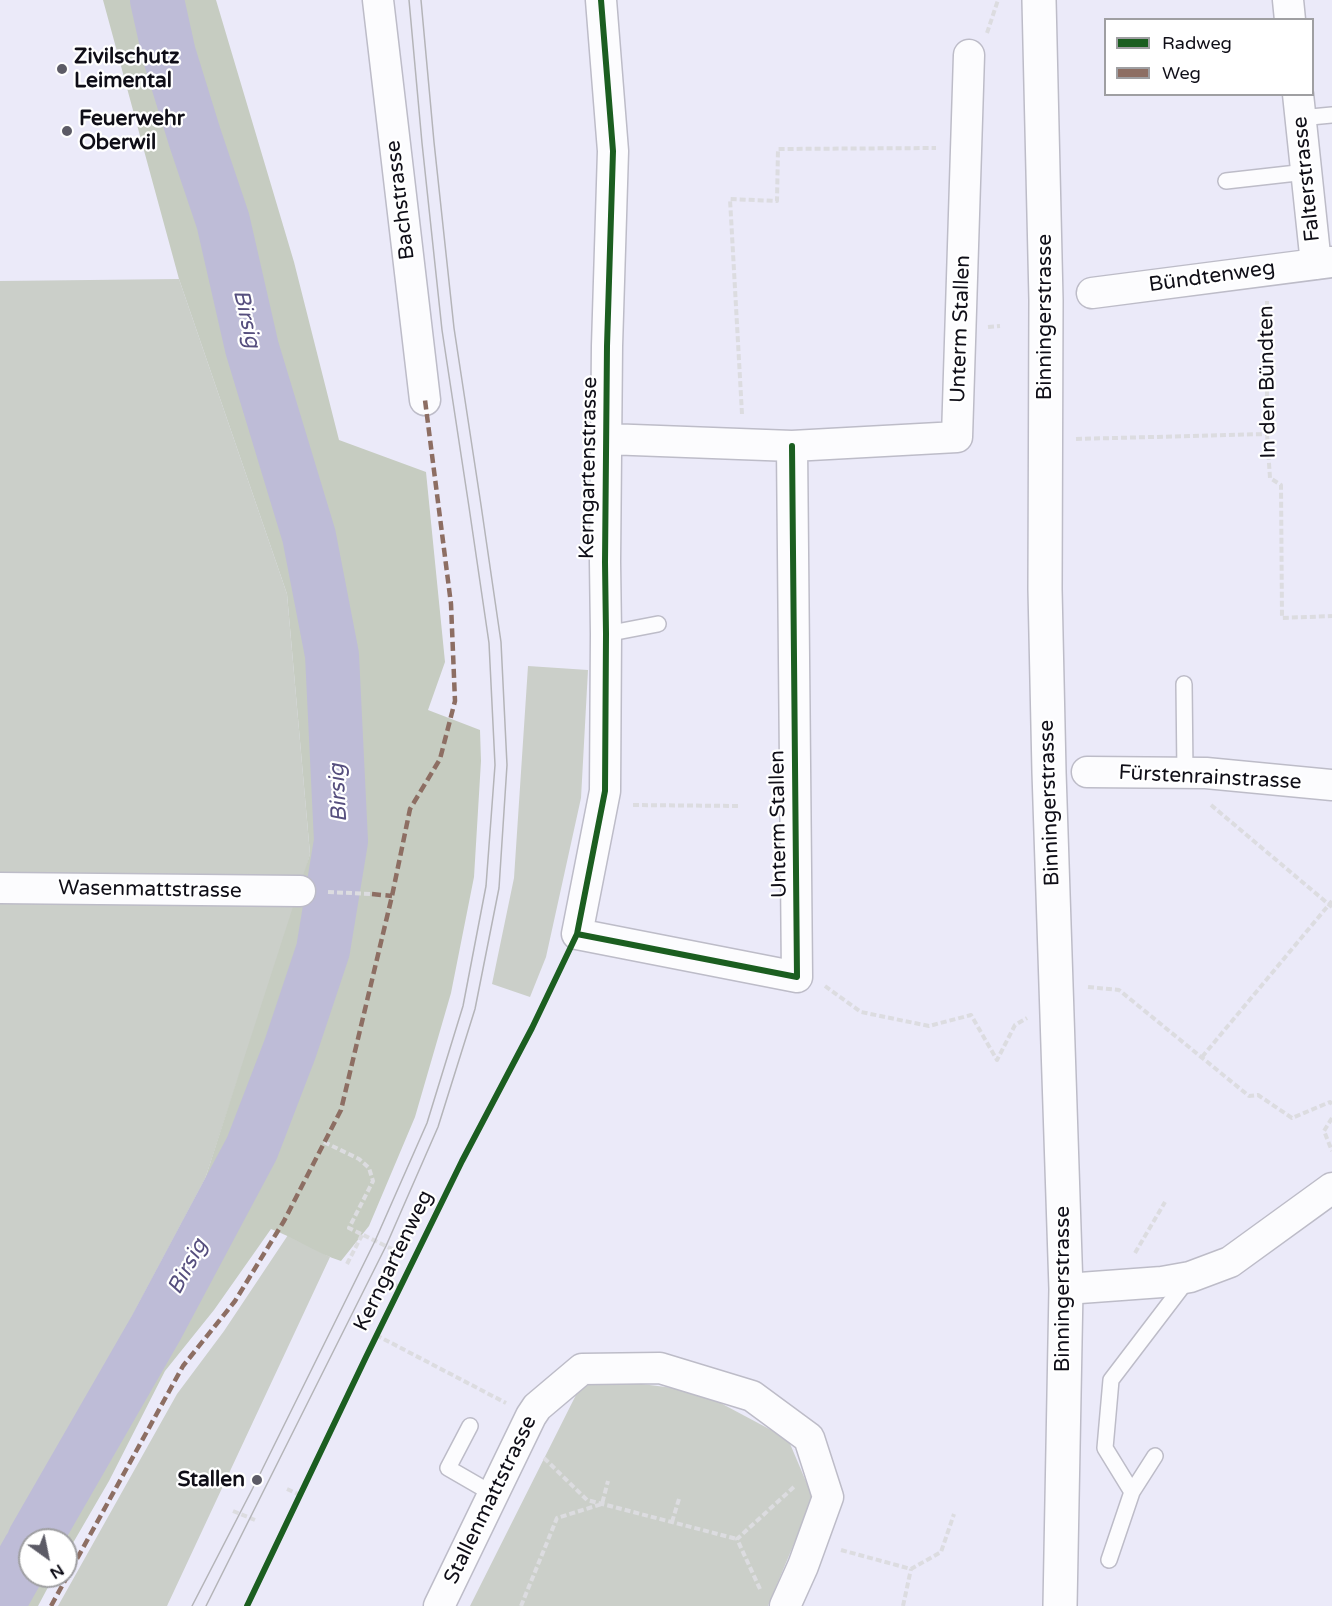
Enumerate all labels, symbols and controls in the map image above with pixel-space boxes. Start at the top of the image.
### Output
legend [1104,18,1314,96]
text: Radweg [1162,32,1232,54]
place label: Zivilschutz Leimental [74,44,179,94]
marker: Zivilschutz Leimental [55,62,69,76]
text: Weg [1162,62,1201,84]
place label: Feuerwehr Oberwil [79,106,185,156]
street label: Falterstrasse [1288,115,1326,243]
marker: Feuerwehr Oberwil [60,124,74,138]
street label: Bachstrasse [381,139,421,261]
street label: Binningerstrasse [1032,234,1058,400]
street label: Unterm Stallen [946,255,976,403]
street label: Bündtenweg [1147,256,1277,298]
water label: Birsig [227,287,265,351]
street label: In den Bündten [1254,305,1282,459]
street label: Kerngartenstrasse [575,377,603,559]
street label: Binningerstrasse [1035,719,1065,887]
street label: Unterm Stallen [765,750,793,898]
street label: Fürstenrainstrasse [1118,761,1302,795]
water label: Birsig [324,763,354,823]
street label: Wasenmattstrasse [58,876,242,904]
street label: Kerngartenweg [349,1186,439,1336]
street label: Binningerstrasse [1050,1206,1076,1372]
water label: Birsig [163,1235,213,1299]
street label: Stallenmattstrasse [439,1412,543,1588]
place label: Stallen [178,1467,245,1493]
marker: Stallen [250,1473,264,1487]
north arrow [18,1528,78,1588]
text: N [46,1560,68,1583]

